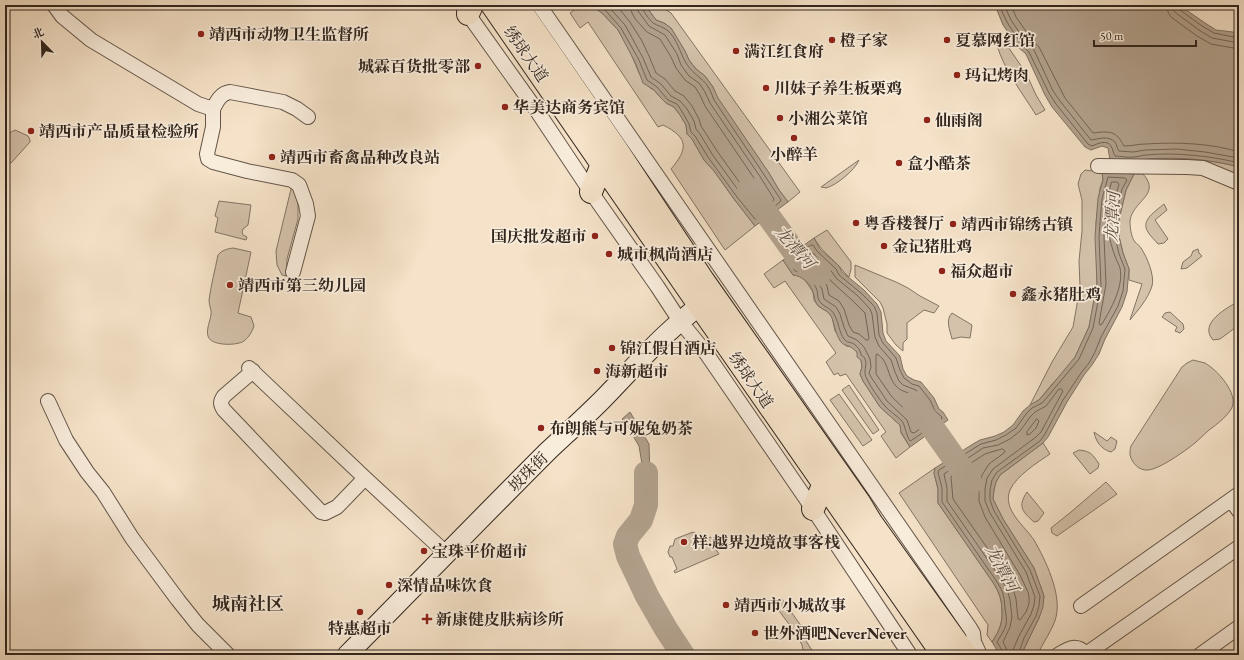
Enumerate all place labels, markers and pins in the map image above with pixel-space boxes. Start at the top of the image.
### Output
place label: 靖西市动物卫生监督所 [209,24,369,45]
marker: 靖西市动物卫生监督所 [196,29,206,39]
place label: 橙子家 [840,30,888,51]
place label: 夏慕网红馆 [955,30,1035,51]
marker: 橙子家 [827,35,837,45]
marker: 夏慕网红馆 [942,35,952,45]
place label: 满江红食府 [744,41,824,62]
marker: 满江红食府 [731,46,741,56]
place label: 城霖百货批零部 [358,56,471,77]
marker: 城霖百货批零部 [473,61,483,71]
place label: 玛记烤肉 [965,65,1029,86]
marker: 玛记烤肉 [952,70,962,80]
place label: 川妹子养生板栗鸡 [774,78,902,99]
marker: 川妹子养生板栗鸡 [761,83,771,93]
place label: 华美达商务宾馆 [513,97,625,118]
marker: 华美达商务宾馆 [500,102,510,112]
place label: 小湘公菜馆 [788,108,868,129]
place label: 仙雨阁 [935,110,983,131]
marker: 小湘公菜馆 [775,113,785,123]
marker: 仙雨阁 [922,115,932,125]
place label: 靖西市产品质量检验所 [39,121,199,142]
marker: 靖西市产品质量检验所 [26,126,36,136]
marker: 小醉羊 [789,133,799,143]
place label: 小醉羊 [770,144,818,165]
place label: 靖西市畜禽品种改良站 [280,147,440,168]
marker: 靖西市畜禽品种改良站 [267,152,277,162]
place label: 盒小酷茶 [907,153,971,174]
marker: 盒小酷茶 [894,158,904,168]
place label: 粤香楼餐厅 [864,213,944,234]
place label: 靖西市锦绣古镇 [961,214,1073,235]
marker: 粤香楼餐厅 [851,218,861,228]
marker: 靖西市锦绣古镇 [948,219,958,229]
place label: 国庆批发超市 [491,226,587,247]
marker: 国庆批发超市 [590,231,600,241]
place label: 金记猪肚鸡 [892,236,972,257]
marker: 金记猪肚鸡 [879,241,889,251]
place label: 城市枫尚酒店 [617,244,713,265]
marker: 城市枫尚酒店 [604,249,614,259]
place label: 福众超市 [950,261,1014,282]
marker: 福众超市 [937,266,947,276]
place label: 靖西市第三幼儿园 [238,275,366,296]
marker: 靖西市第三幼儿园 [225,280,235,290]
place label: 鑫永猪肚鸡 [1021,284,1101,305]
marker: 鑫永猪肚鸡 [1008,289,1018,299]
place label: 锦江假日酒店 [620,338,716,359]
marker: 锦江假日酒店 [607,343,617,353]
place label: 海新超市 [605,361,669,382]
marker: 海新超市 [592,366,602,376]
place label: 布朗熊与可妮兔奶茶 [549,418,693,439]
marker: 布朗熊与可妮兔奶茶 [536,423,546,433]
place label: 样·越界边境故事客栈 [692,532,840,553]
marker: 样·越界边境故事客栈 [679,537,689,547]
place label: 宝珠平价超市 [432,541,528,562]
marker: 宝珠平价超市 [419,546,429,556]
place label: 深情品味饮食 [397,575,493,596]
marker: 深情品味饮食 [384,580,394,590]
place label: 靖西市小城故事 [734,595,846,616]
marker: 靖西市小城故事 [721,600,731,610]
marker: 特惠超市 [355,607,365,617]
place label: 新康健皮肤病诊所 [436,609,564,630]
marker: 新康健皮肤病诊所 [421,613,433,625]
place label: 特惠超市 [328,618,392,639]
place label: 世外酒吧NeverNever [763,623,907,644]
marker: 世外酒吧NeverNever [750,628,760,638]

